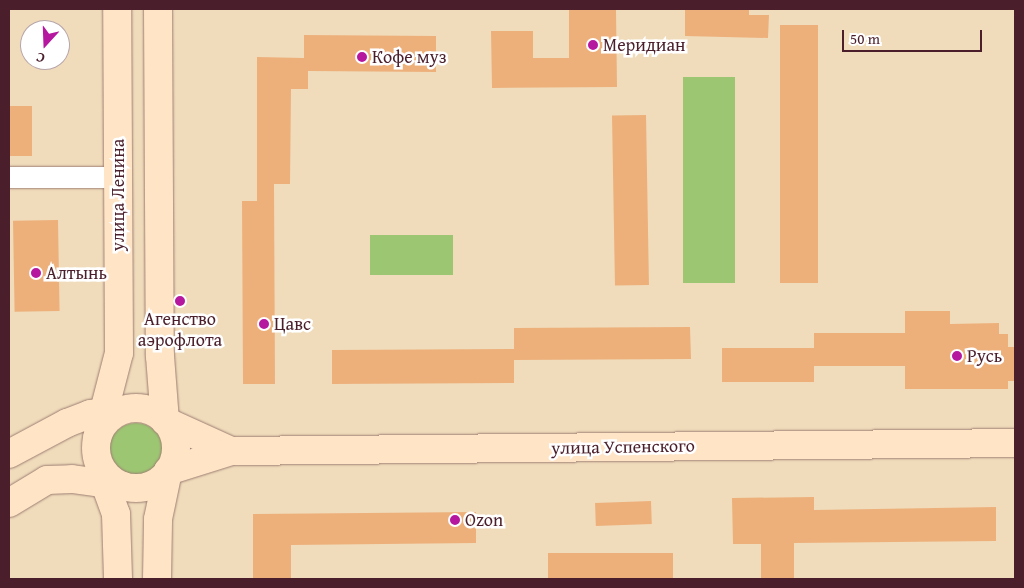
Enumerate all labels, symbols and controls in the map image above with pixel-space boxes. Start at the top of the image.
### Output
north arrow [20,20,70,70]
scale bar [844,20,984,52]
text: 50 m [850,28,880,49]
place label: Меридиан [603,34,685,56]
marker: Меридиан [587,39,599,51]
place label: Кофе муз [372,46,447,68]
text: С [33,47,47,69]
marker: Кофе муз [356,51,368,63]
street label: улица Ленина [107,139,129,251]
place label: Алтынь [46,262,107,284]
marker: Алтынь [30,267,42,279]
marker: Агенство аэрофлота [174,295,186,307]
place label: Агенство аэрофлота [138,309,222,352]
place label: Цавс [274,313,311,335]
marker: Цавс [258,318,270,330]
place label: Русь [967,345,1002,367]
marker: Русь [951,350,963,362]
street label: улица Успенского [551,435,695,459]
place label: Ozon [465,509,503,531]
marker: Ozon [449,514,461,526]

